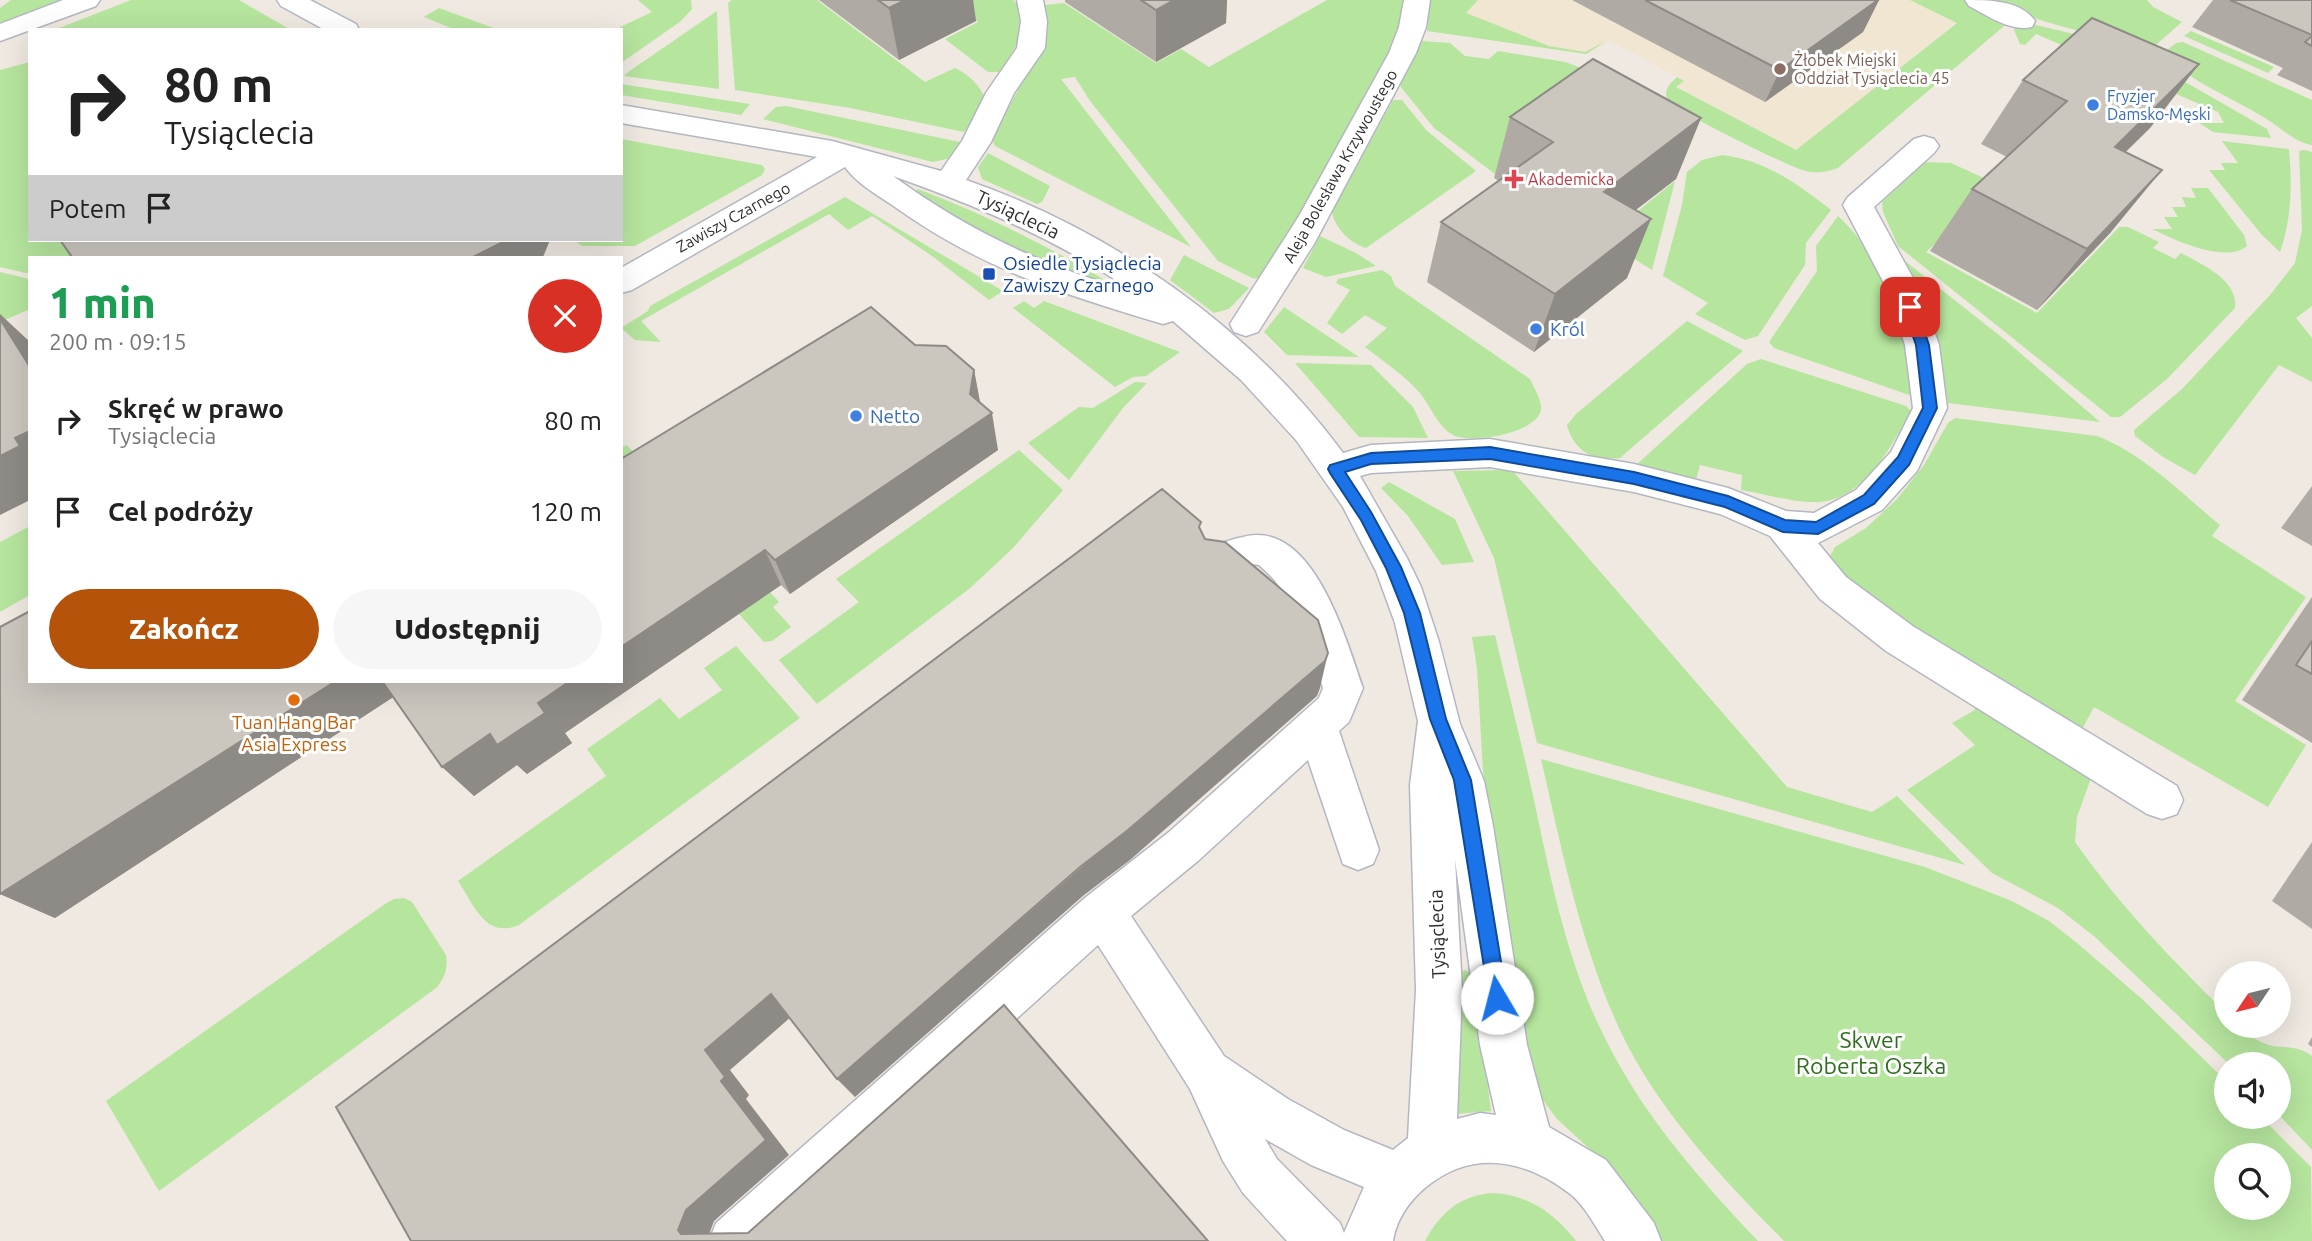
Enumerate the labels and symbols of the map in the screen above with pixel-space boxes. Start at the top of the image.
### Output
place label: Żłobek Miejski Oddział Tysiąclecia 45 [1794,51,1950,87]
marker: Żłobek Miejski Oddział Tysiąclecia 45 [1772,61,1788,77]
street label: Aleja Bolesława Krzywoustego [1279,66,1401,266]
place label: Fryzjer Damsko-Męski [2107,87,2211,123]
marker: Fryzjer Damsko-Męski [2085,97,2101,113]
place label: Akademicka [1528,170,1614,188]
marker: Akademicka [1506,171,1522,187]
street label: Zawiszy Czarnego [673,178,793,256]
street label: Tysiąclecia [973,185,1063,243]
place label: Osiedle Tysiąclecia Zawiszy Czarnego [1003,252,1162,296]
marker: Osiedle Tysiąclecia Zawiszy Czarnego [981,266,997,282]
pin [1880,277,1940,337]
place label: Król [1550,318,1585,340]
marker: Król [1528,321,1544,337]
place label: Netto [870,405,920,427]
marker: Netto [848,408,864,424]
marker: Tuan Hang Bar Asia Express [286,692,302,708]
place label: Tuan Hang Bar Asia Express [232,711,356,755]
street label: Tysiąclecia [1424,889,1450,979]
position arrow [1460,961,1534,1035]
north arrow [2214,961,2291,1038]
park label: Skwer Roberta Oszka [1796,1027,1946,1078]

